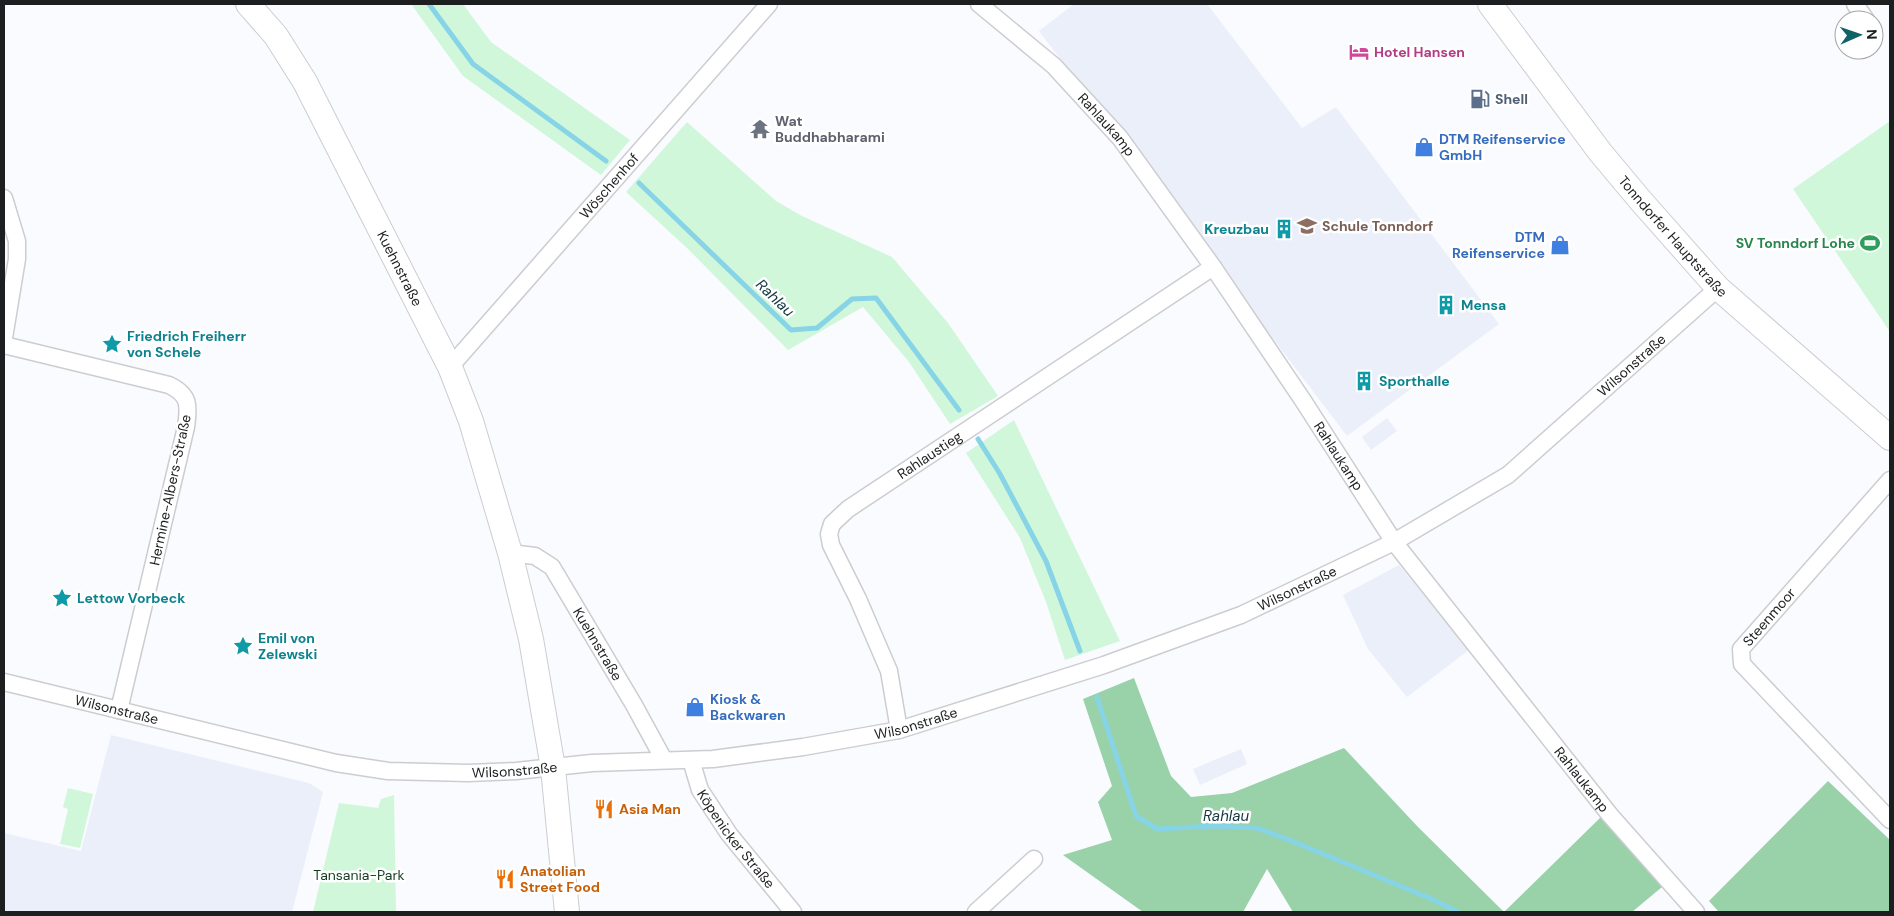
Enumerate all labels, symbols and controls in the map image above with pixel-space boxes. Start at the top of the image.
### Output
north arrow [1834,10,1884,60]
text: N [1863,29,1881,40]
hotel icon: Hotel Hansen [1348,41,1370,63]
place label: Hotel Hansen [1374,43,1465,61]
fuel station icon: Shell [1469,88,1491,110]
street label: Rahlaukamp [1074,89,1139,160]
place label: Shell [1495,90,1528,108]
place label: Wat Buddhabharami [775,112,885,146]
temple icon: Wat Buddhabharami [749,118,771,140]
place label: DTM Reifenservice GmbH [1439,130,1566,164]
shop icon: DTM Reifenservice GmbH [1413,136,1435,158]
street label: Wöschenhof [575,149,643,222]
street label: Tonndorfer Hauptstraße [1615,172,1731,301]
school or university icon: Schule Tonndorf [1296,215,1318,237]
place label: Schule Tonndorf [1322,217,1433,235]
building icon: Kreuzbau [1273,218,1295,240]
place label: Kreuzbau [1204,220,1269,238]
street label: Kuehnstraße [373,228,426,309]
place label: DTM Reifenservice [1452,228,1545,262]
sports icon: SV Tonndorf Lohe [1859,232,1881,254]
shop icon: DTM Reifenservice [1549,234,1571,256]
place label: SV Tonndorf Lohe [1736,234,1855,252]
water label: Rahlau [751,275,799,321]
building icon: Mensa [1435,294,1457,316]
place label: Mensa [1461,296,1506,314]
place label: Friedrich Freiherr von Schele [127,327,246,361]
street label: Wilsonstraße [1593,330,1669,400]
place icon: Friedrich Freiherr von Schele [101,333,123,355]
building icon: Sporthalle [1353,370,1375,392]
place label: Sporthalle [1379,372,1450,390]
street label: Hermine-Albers-Straße [145,413,195,567]
street label: Rahlaukamp [1310,418,1368,494]
street label: Rahlaustieg [894,427,965,483]
street label: Wilsonstraße [1254,562,1339,615]
street label: Steenmoor [1739,584,1799,650]
place icon: Lettow Vorbeck [51,587,73,609]
place label: Lettow Vorbeck [77,589,185,607]
street label: Kuehnstraße [569,604,626,684]
place label: Emil von Zelewski [258,629,317,663]
place icon: Emil von Zelewski [232,635,254,657]
place label: Kiosk & Backwaren [710,690,786,724]
street label: Wilsonstraße [73,691,160,728]
shop icon: Kiosk & Backwaren [684,696,706,718]
street label: Wilsonstraße [873,703,959,743]
street label: Rahlaukamp [1550,743,1613,816]
street label: Wilsonstraße [471,758,558,782]
street label: Köpenicker Straße [693,786,779,892]
restaurant icon: Asia Man [593,798,615,820]
place label: Asia Man [619,800,681,818]
water label: Rahlau [1203,806,1249,826]
place label: Anatolian Street Food [520,862,600,896]
park label: Tansania-Park [313,866,405,884]
restaurant icon: Anatolian Street Food [494,868,516,890]

